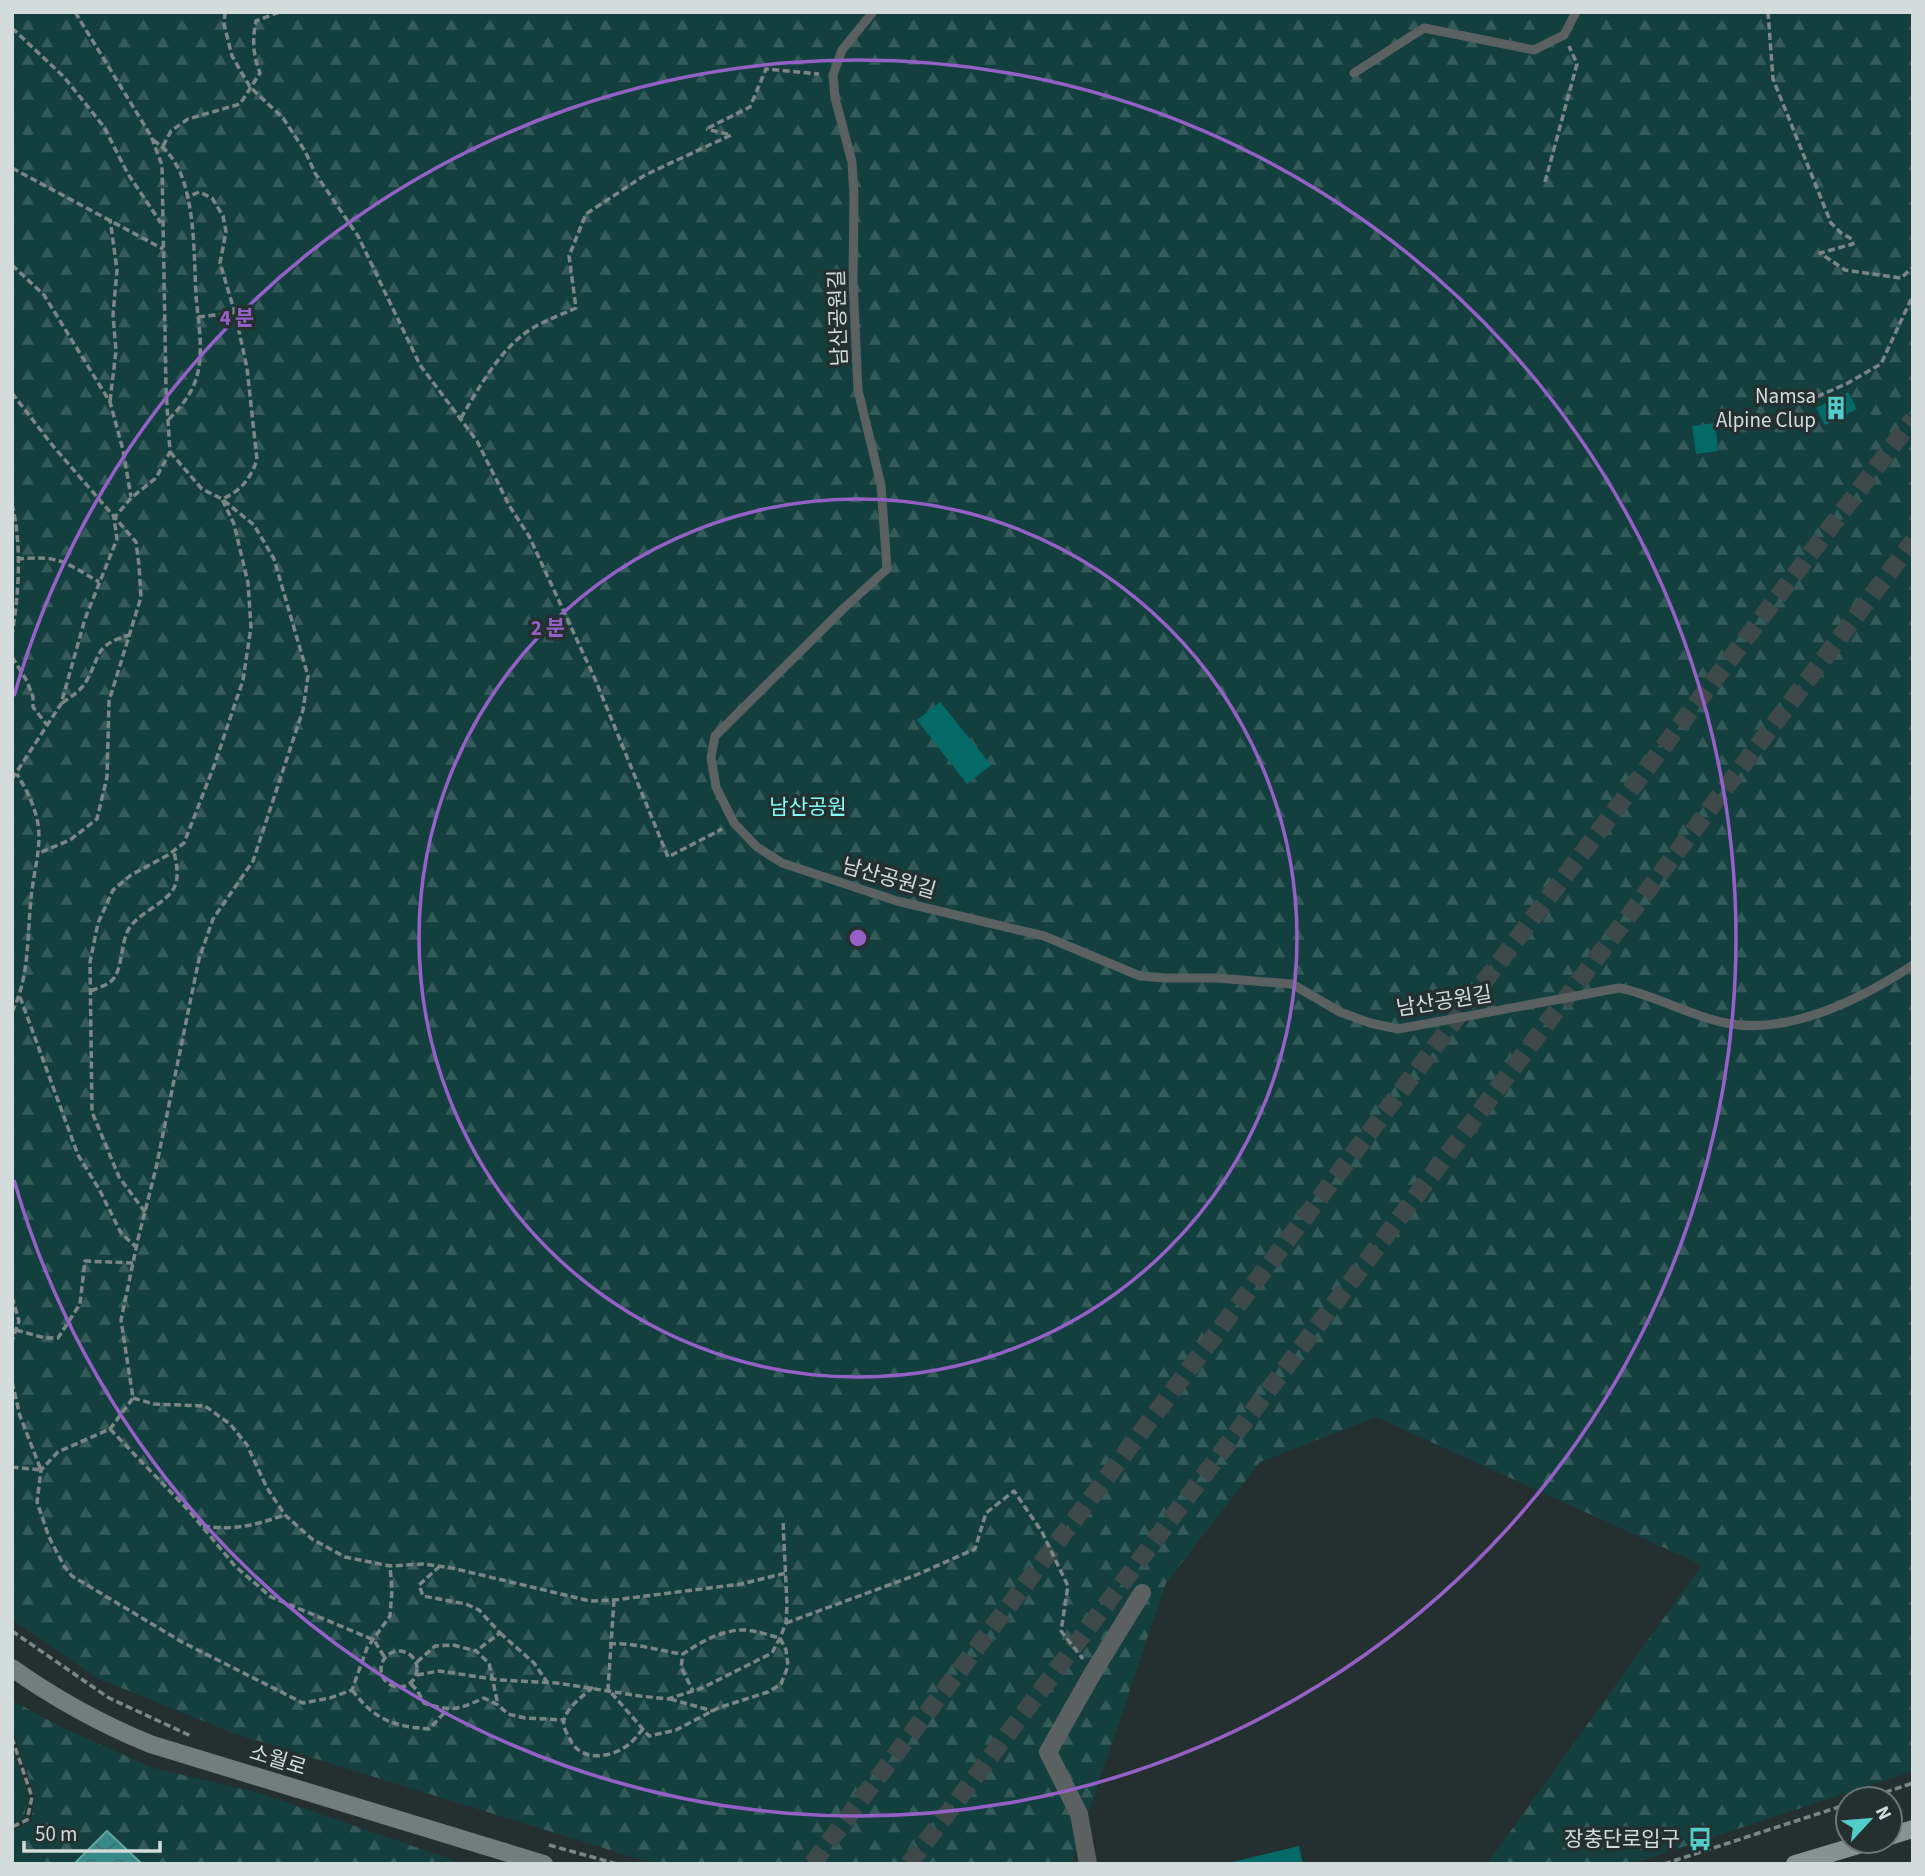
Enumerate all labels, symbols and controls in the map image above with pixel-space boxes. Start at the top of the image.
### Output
street label: 남산공원길 [821,269,855,367]
text: 4 분 [220,303,254,333]
place label: Namsa Alpine Clup [1716,381,1816,435]
building icon: Namsa Alpine Clup [1822,394,1850,422]
text: 2 분 [531,613,565,643]
park label: 남산공원 [769,792,847,822]
street label: 남산공원길 [838,850,940,906]
centre of rings [846,926,870,950]
street label: 남산공원길 [1394,979,1494,1023]
street label: 소월로 [246,1737,310,1783]
north arrow [1834,1785,1904,1855]
text: N [1868,1802,1898,1825]
scale bar [24,1810,161,1854]
text: 50 m [35,1819,77,1849]
place label: 장충단로입구 [1564,1824,1680,1854]
bus stop icon: 장충단로입구 [1686,1825,1714,1853]

